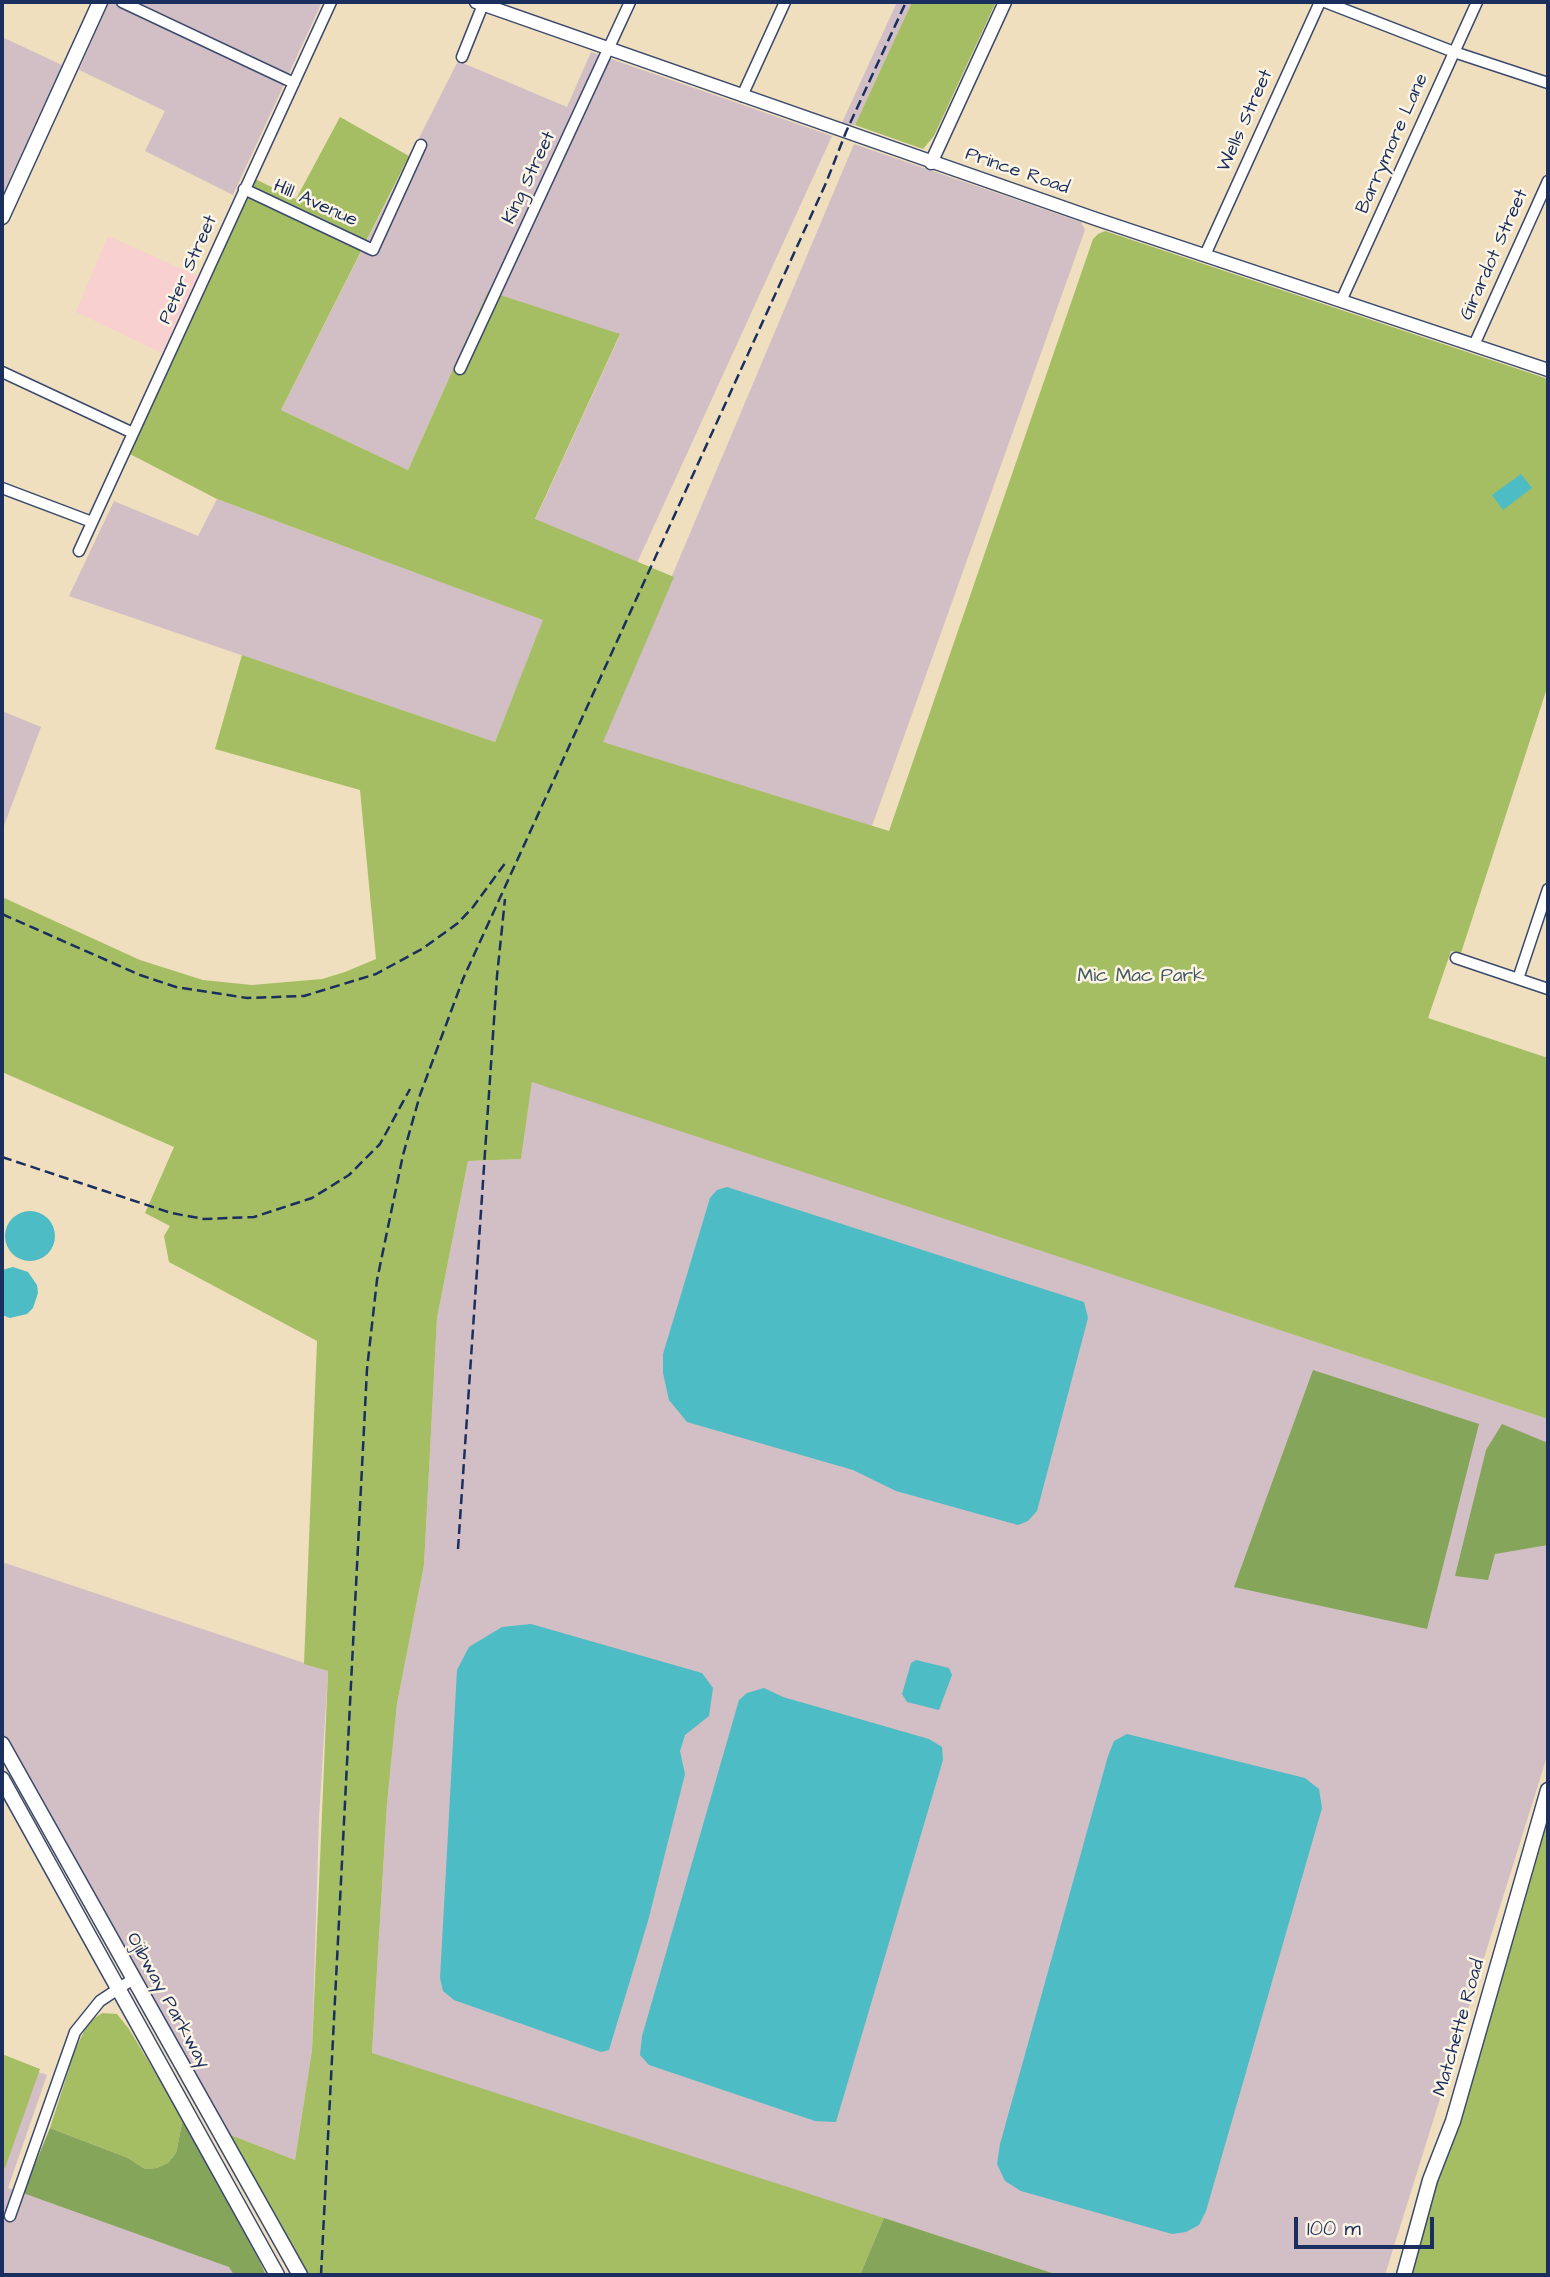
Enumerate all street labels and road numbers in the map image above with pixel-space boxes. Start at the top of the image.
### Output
street label: Wells Street [1213,66,1279,176]
street label: Barrymore Lane [1352,70,1434,218]
street label: King Street [499,128,561,228]
street label: Prince Road [962,144,1072,200]
street label: Hill Avenue [269,175,361,233]
street label: Girardot Street [1456,186,1534,324]
street label: Peter Street [155,212,223,328]
street label: Ojibway Parkway [120,1929,214,2073]
street label: Matchette Road [1430,1957,1490,2099]

